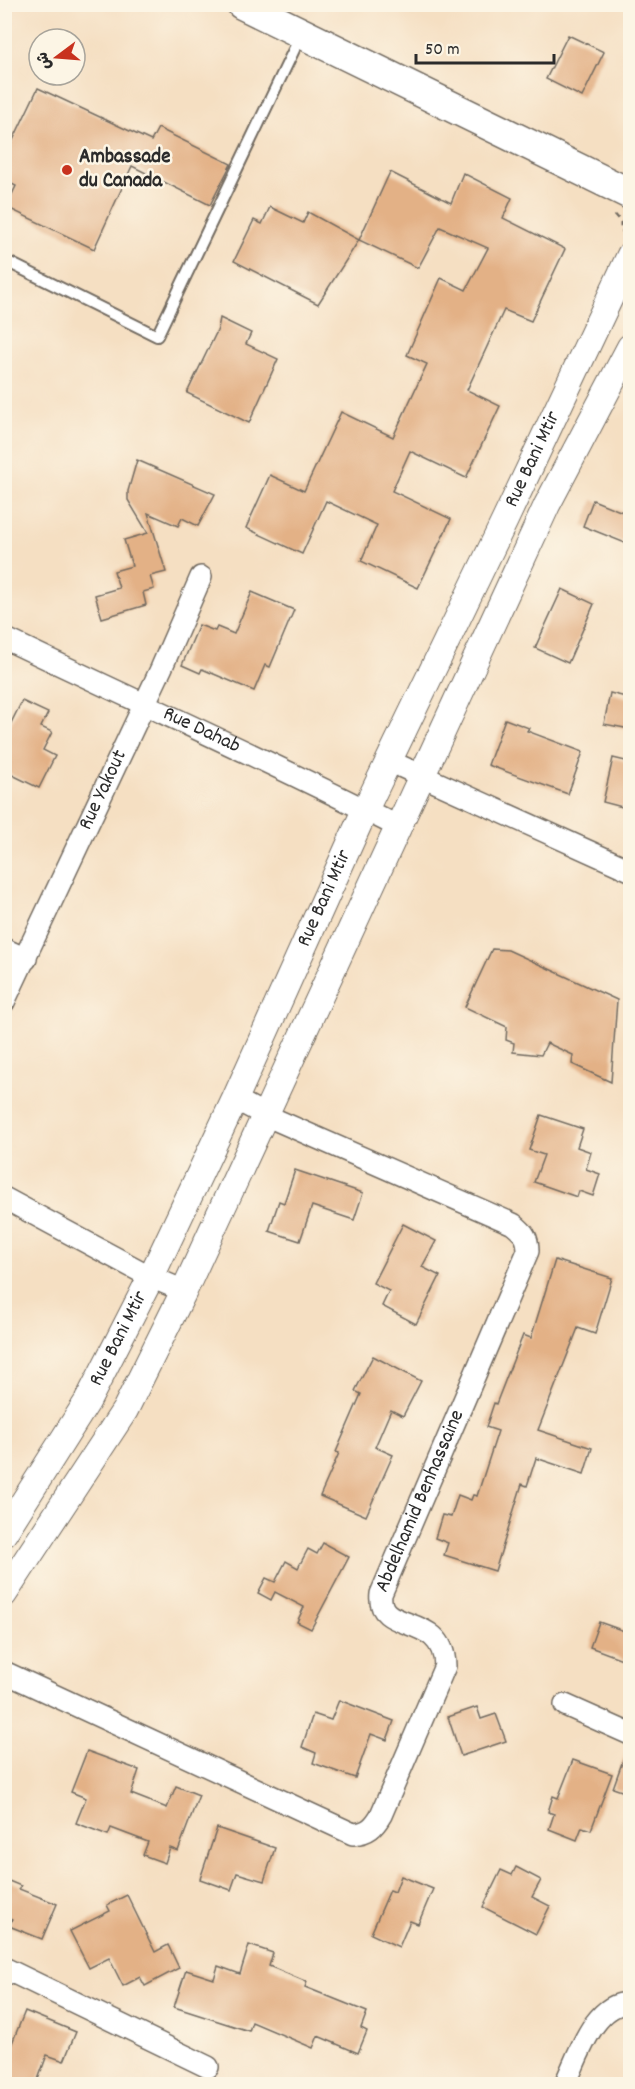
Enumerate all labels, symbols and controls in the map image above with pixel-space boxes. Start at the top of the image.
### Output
north arrow [27,27,87,87]
scale bar [416,27,554,65]
text: 50 m [425,38,460,63]
text: ش [32,49,58,72]
place label: Ambassade du Canada [79,143,170,197]
marker: Ambassade du Canada [60,163,74,177]
street label: Rue Bani Mtir [498,406,569,513]
street label: Rue Dahab [157,700,245,762]
street label: Rue Yakout [72,745,136,836]
street label: Rue Bani Mtir [290,845,360,952]
street label: Rue Bani Mtir [82,1286,156,1392]
street label: Abdelhamid Benhassaine [368,1405,473,1597]

